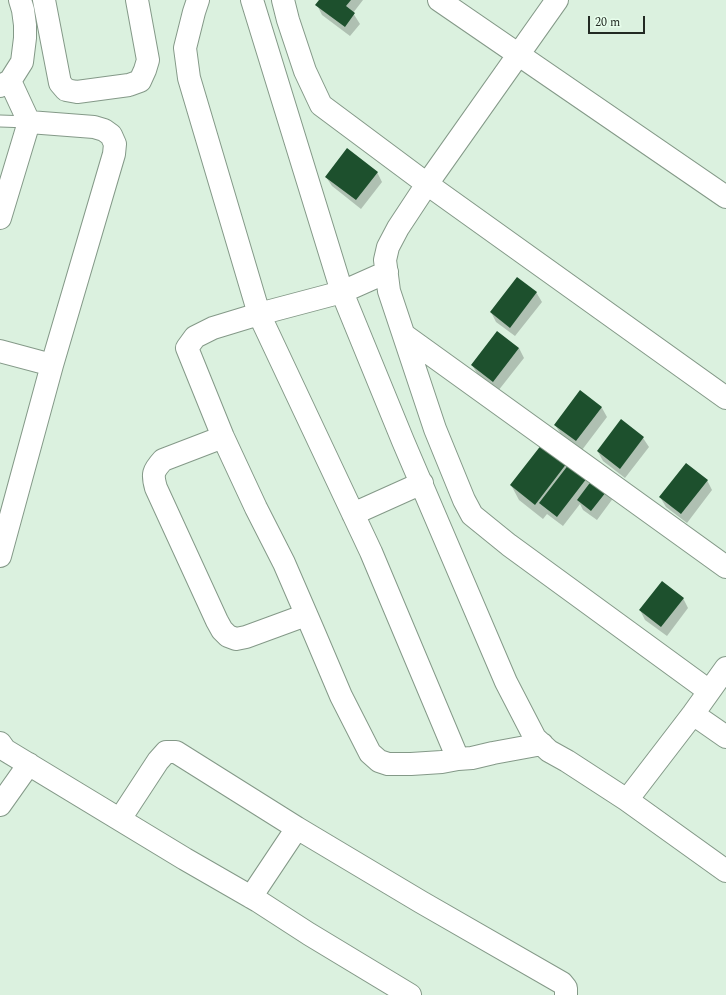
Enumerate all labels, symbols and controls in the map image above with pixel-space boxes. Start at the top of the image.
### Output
scale bar [590,8,647,34]
text: 20 m [595,13,620,32]

